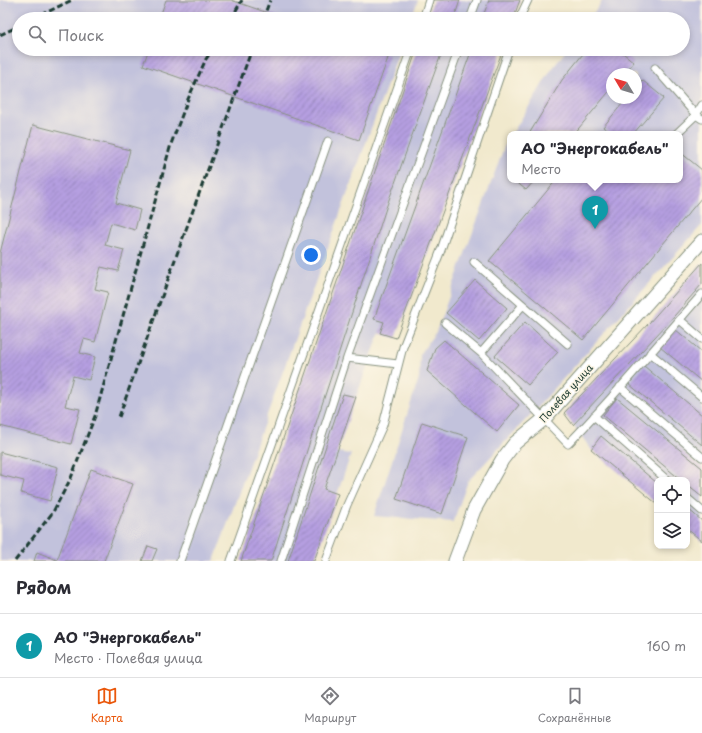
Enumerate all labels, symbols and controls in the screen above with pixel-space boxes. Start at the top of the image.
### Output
search box [12,12,690,56]
icon: search [26,23,48,45]
text: Поиск [58,23,104,46]
north arrow [606,68,642,104]
popup [507,131,683,183]
text: АО "Энергокабель" [521,136,669,159]
text: Место [521,159,561,178]
pin: 1 [582,196,608,229]
your location [301,245,321,265]
street label: Полевая улица [535,360,596,425]
map controls [654,477,690,549]
button: locate [654,477,690,513]
button: layers [654,513,690,549]
text: Рядом [16,574,71,600]
text: АО "Энергокабель" [54,625,201,648]
text: 1 [26,636,32,655]
text: 160 m [647,636,686,655]
text: Место · Полевая улица [54,648,202,667]
tab: Карта [91,685,123,726]
tab: Маршрут [304,685,356,726]
tab: Сохранённые [538,685,611,726]

